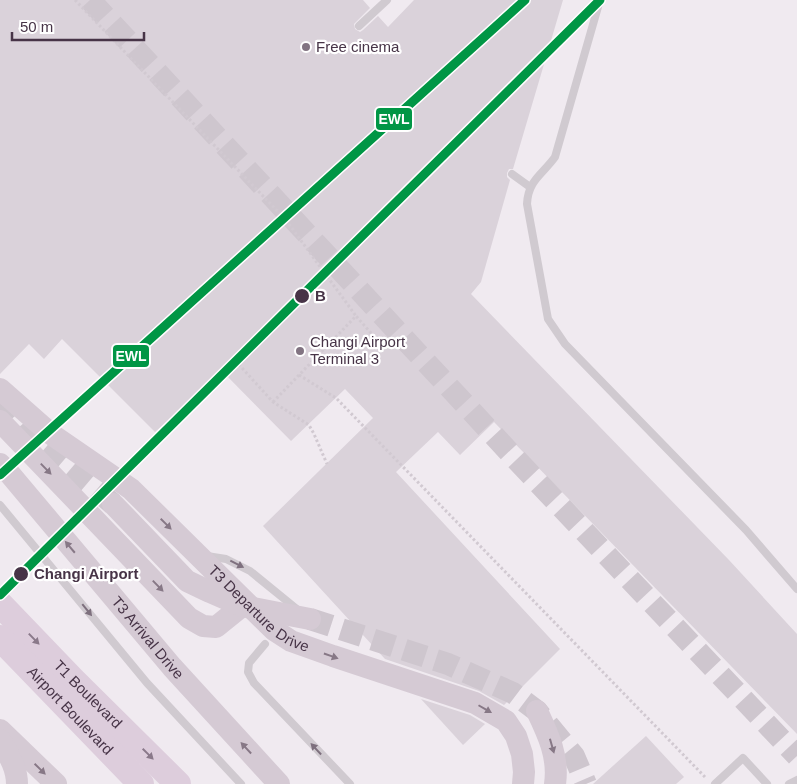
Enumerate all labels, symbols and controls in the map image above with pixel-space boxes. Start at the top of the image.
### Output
scale bar [12,10,145,42]
text: 50 m [20,18,53,35]
place label: Free cinema [316,38,400,55]
marker: Free cinema [300,41,312,53]
line badge: EWL [375,107,413,131]
text: EWL [378,111,410,127]
marker: B [293,287,311,305]
place label: B [315,287,326,304]
place label: Changi Airport Terminal 3 [310,333,406,367]
line badge: EWL [112,344,150,368]
marker: Changi Airport Terminal 3 [294,345,306,357]
text: EWL [115,348,147,364]
one-way arrow [40,463,52,475]
one-way arrow [160,517,172,529]
one-way arrow [65,541,76,554]
one-way arrow [230,560,244,568]
street label: T3 Departure Drive [205,561,312,655]
marker: Changi Airport [12,565,30,583]
place label: Changi Airport [34,565,138,582]
one-way arrow [152,580,164,592]
street label: T3 Arrival Drive [108,593,188,682]
one-way arrow [82,603,93,616]
one-way arrow [28,633,40,645]
one-way arrow [324,653,339,660]
street label: T1 Boulevard [51,656,126,732]
street label: Airport Boulevard [24,663,117,758]
one-way arrow [478,704,491,713]
one-way arrow [548,739,556,754]
one-way arrow [240,743,252,755]
one-way arrow [310,743,322,755]
one-way arrow [142,748,154,760]
one-way arrow [34,763,46,775]

